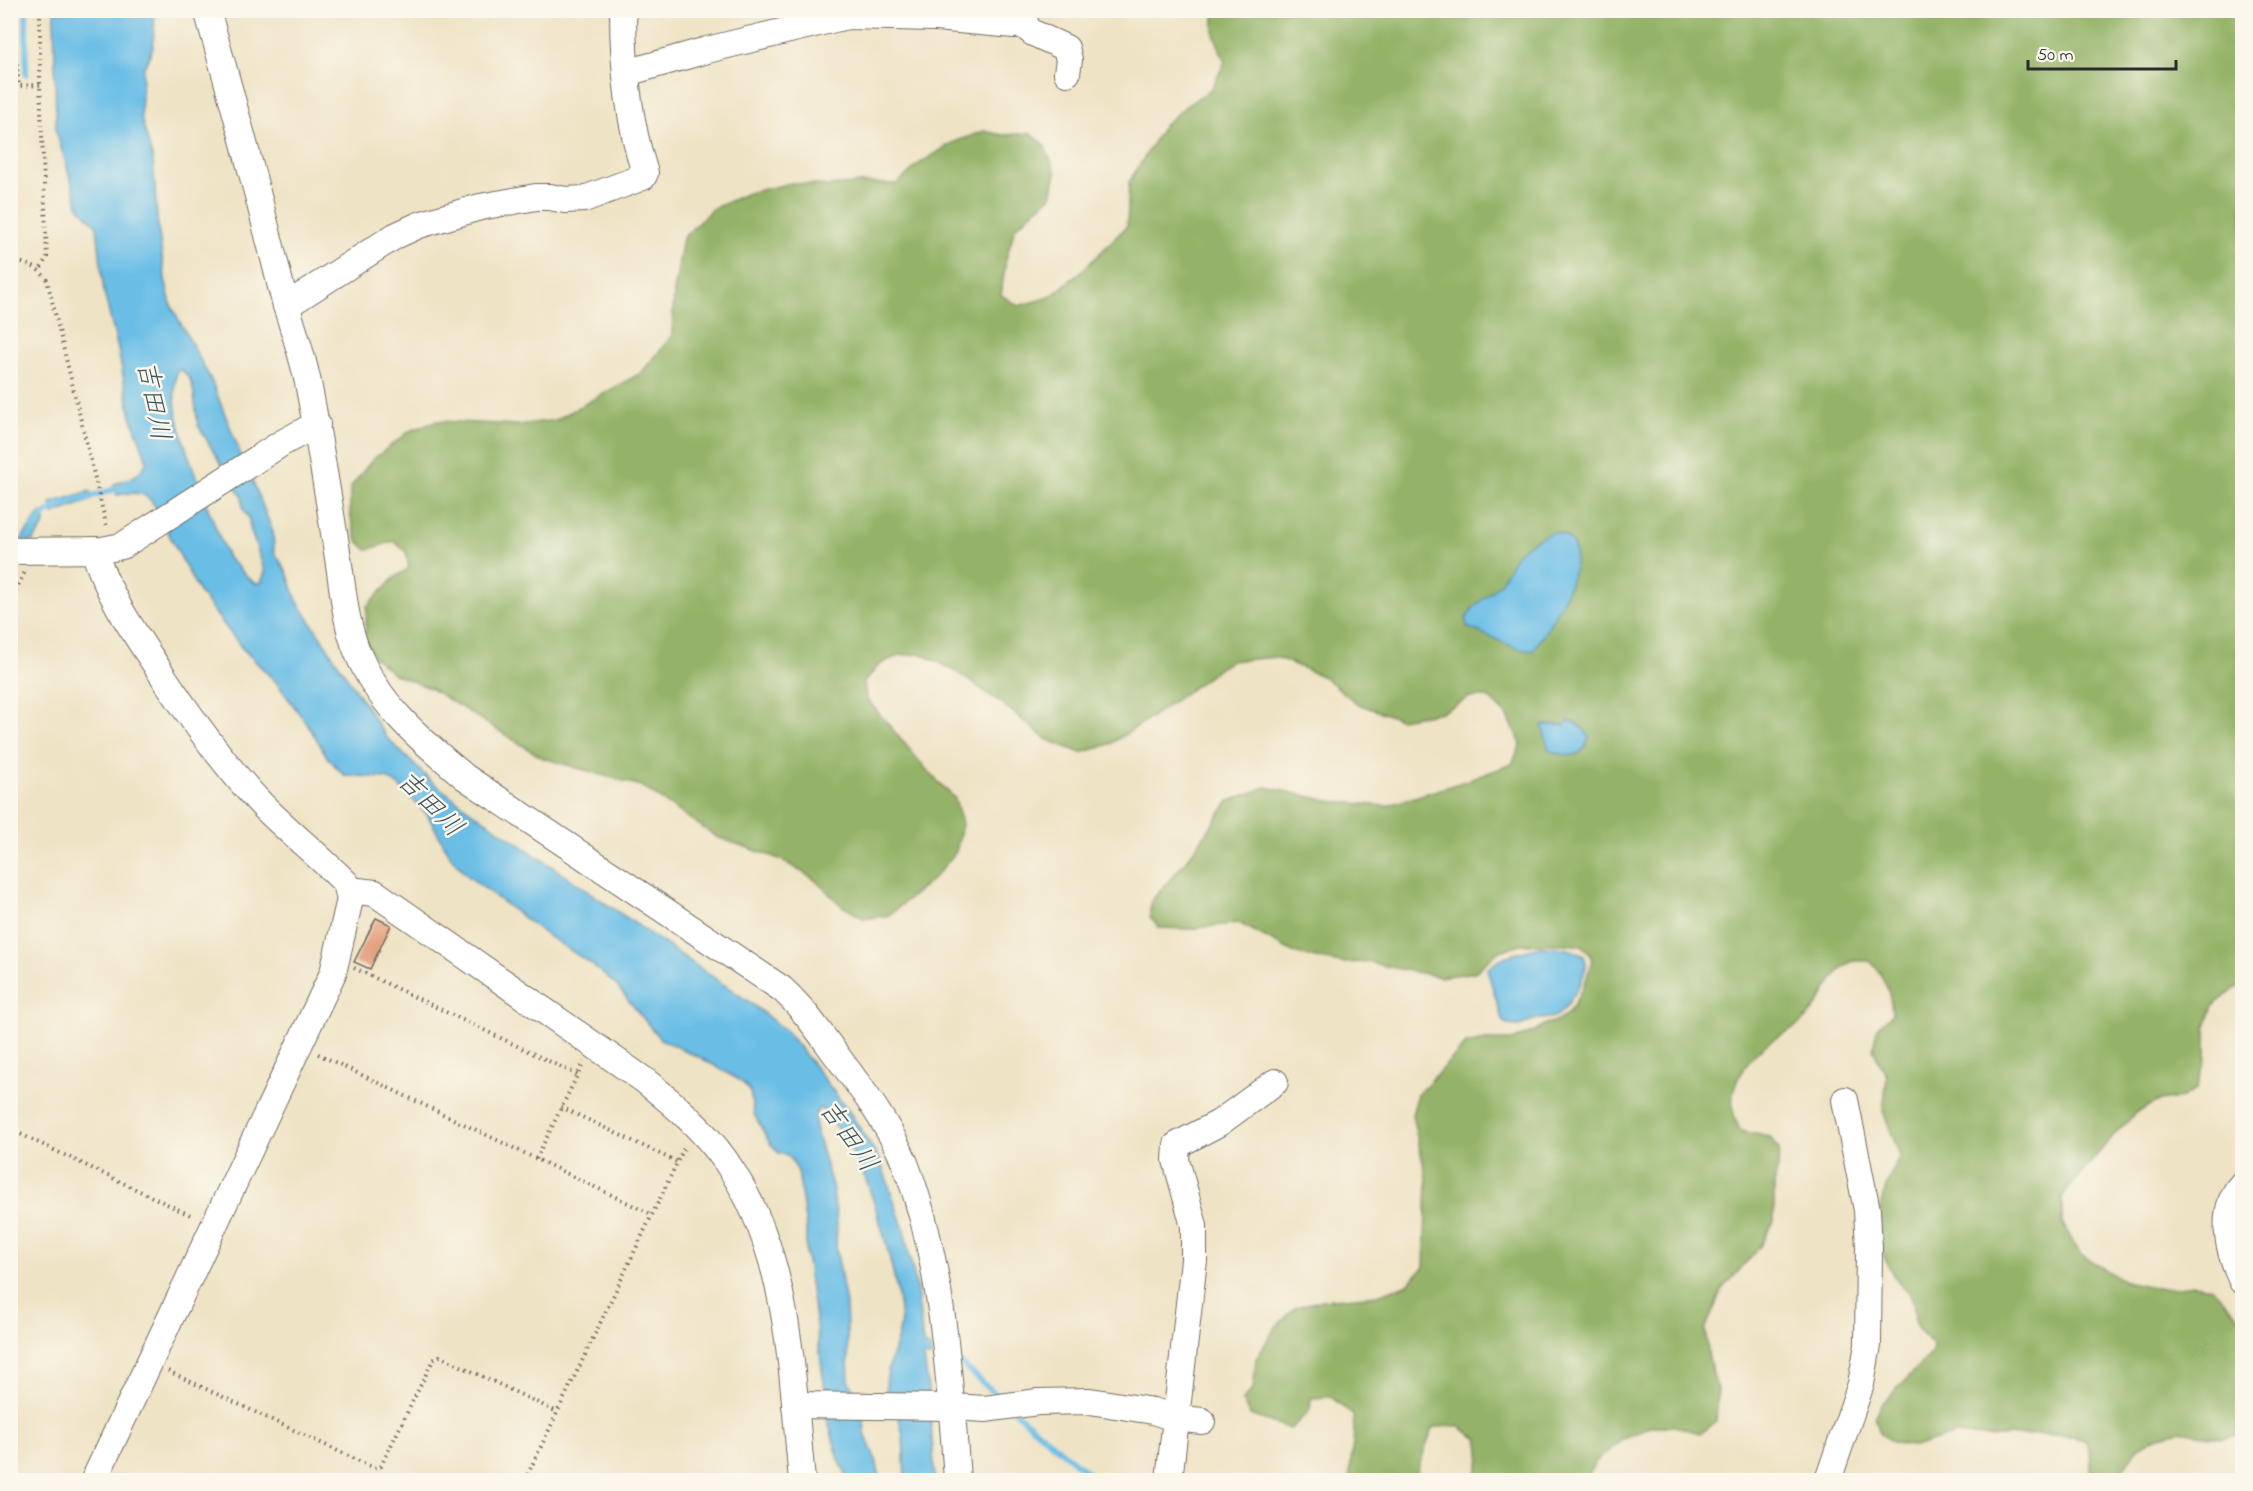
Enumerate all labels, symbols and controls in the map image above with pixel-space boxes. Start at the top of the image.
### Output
scale bar [2028,33,2176,71]
text: 50 m [2037,43,2074,69]
water label: 吉田川 [125,358,179,444]
water label: 吉田川 [387,763,471,847]
water label: 吉田川 [808,1093,886,1181]

